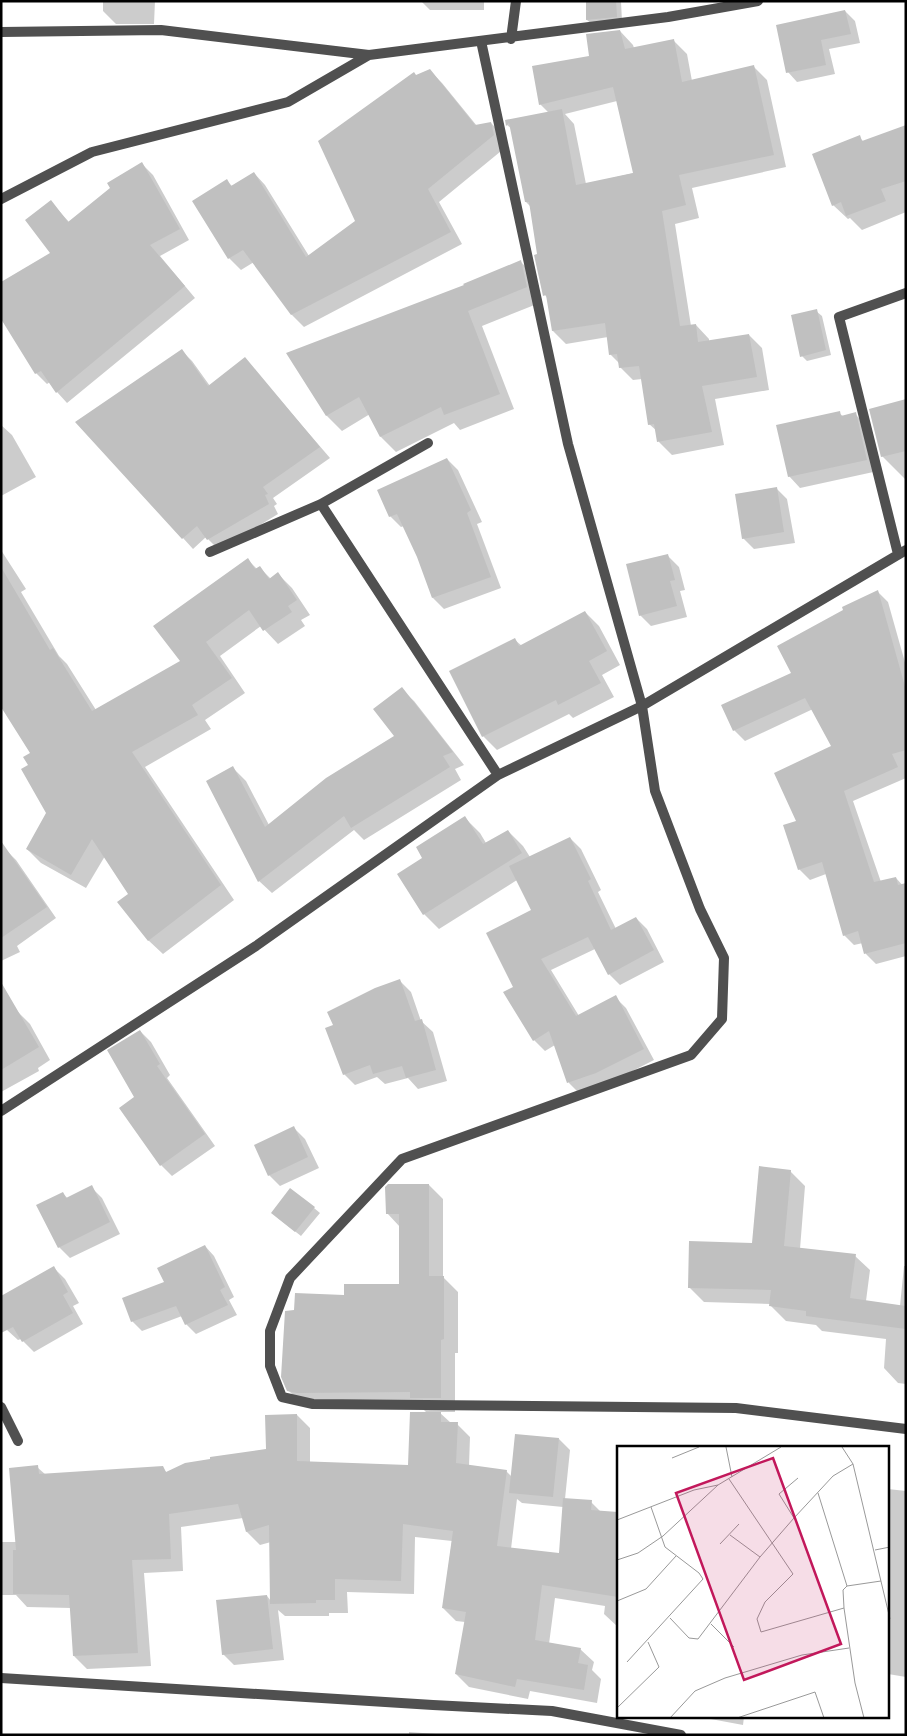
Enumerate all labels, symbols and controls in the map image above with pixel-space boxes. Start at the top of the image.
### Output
inset map [617,1446,890,1718]

